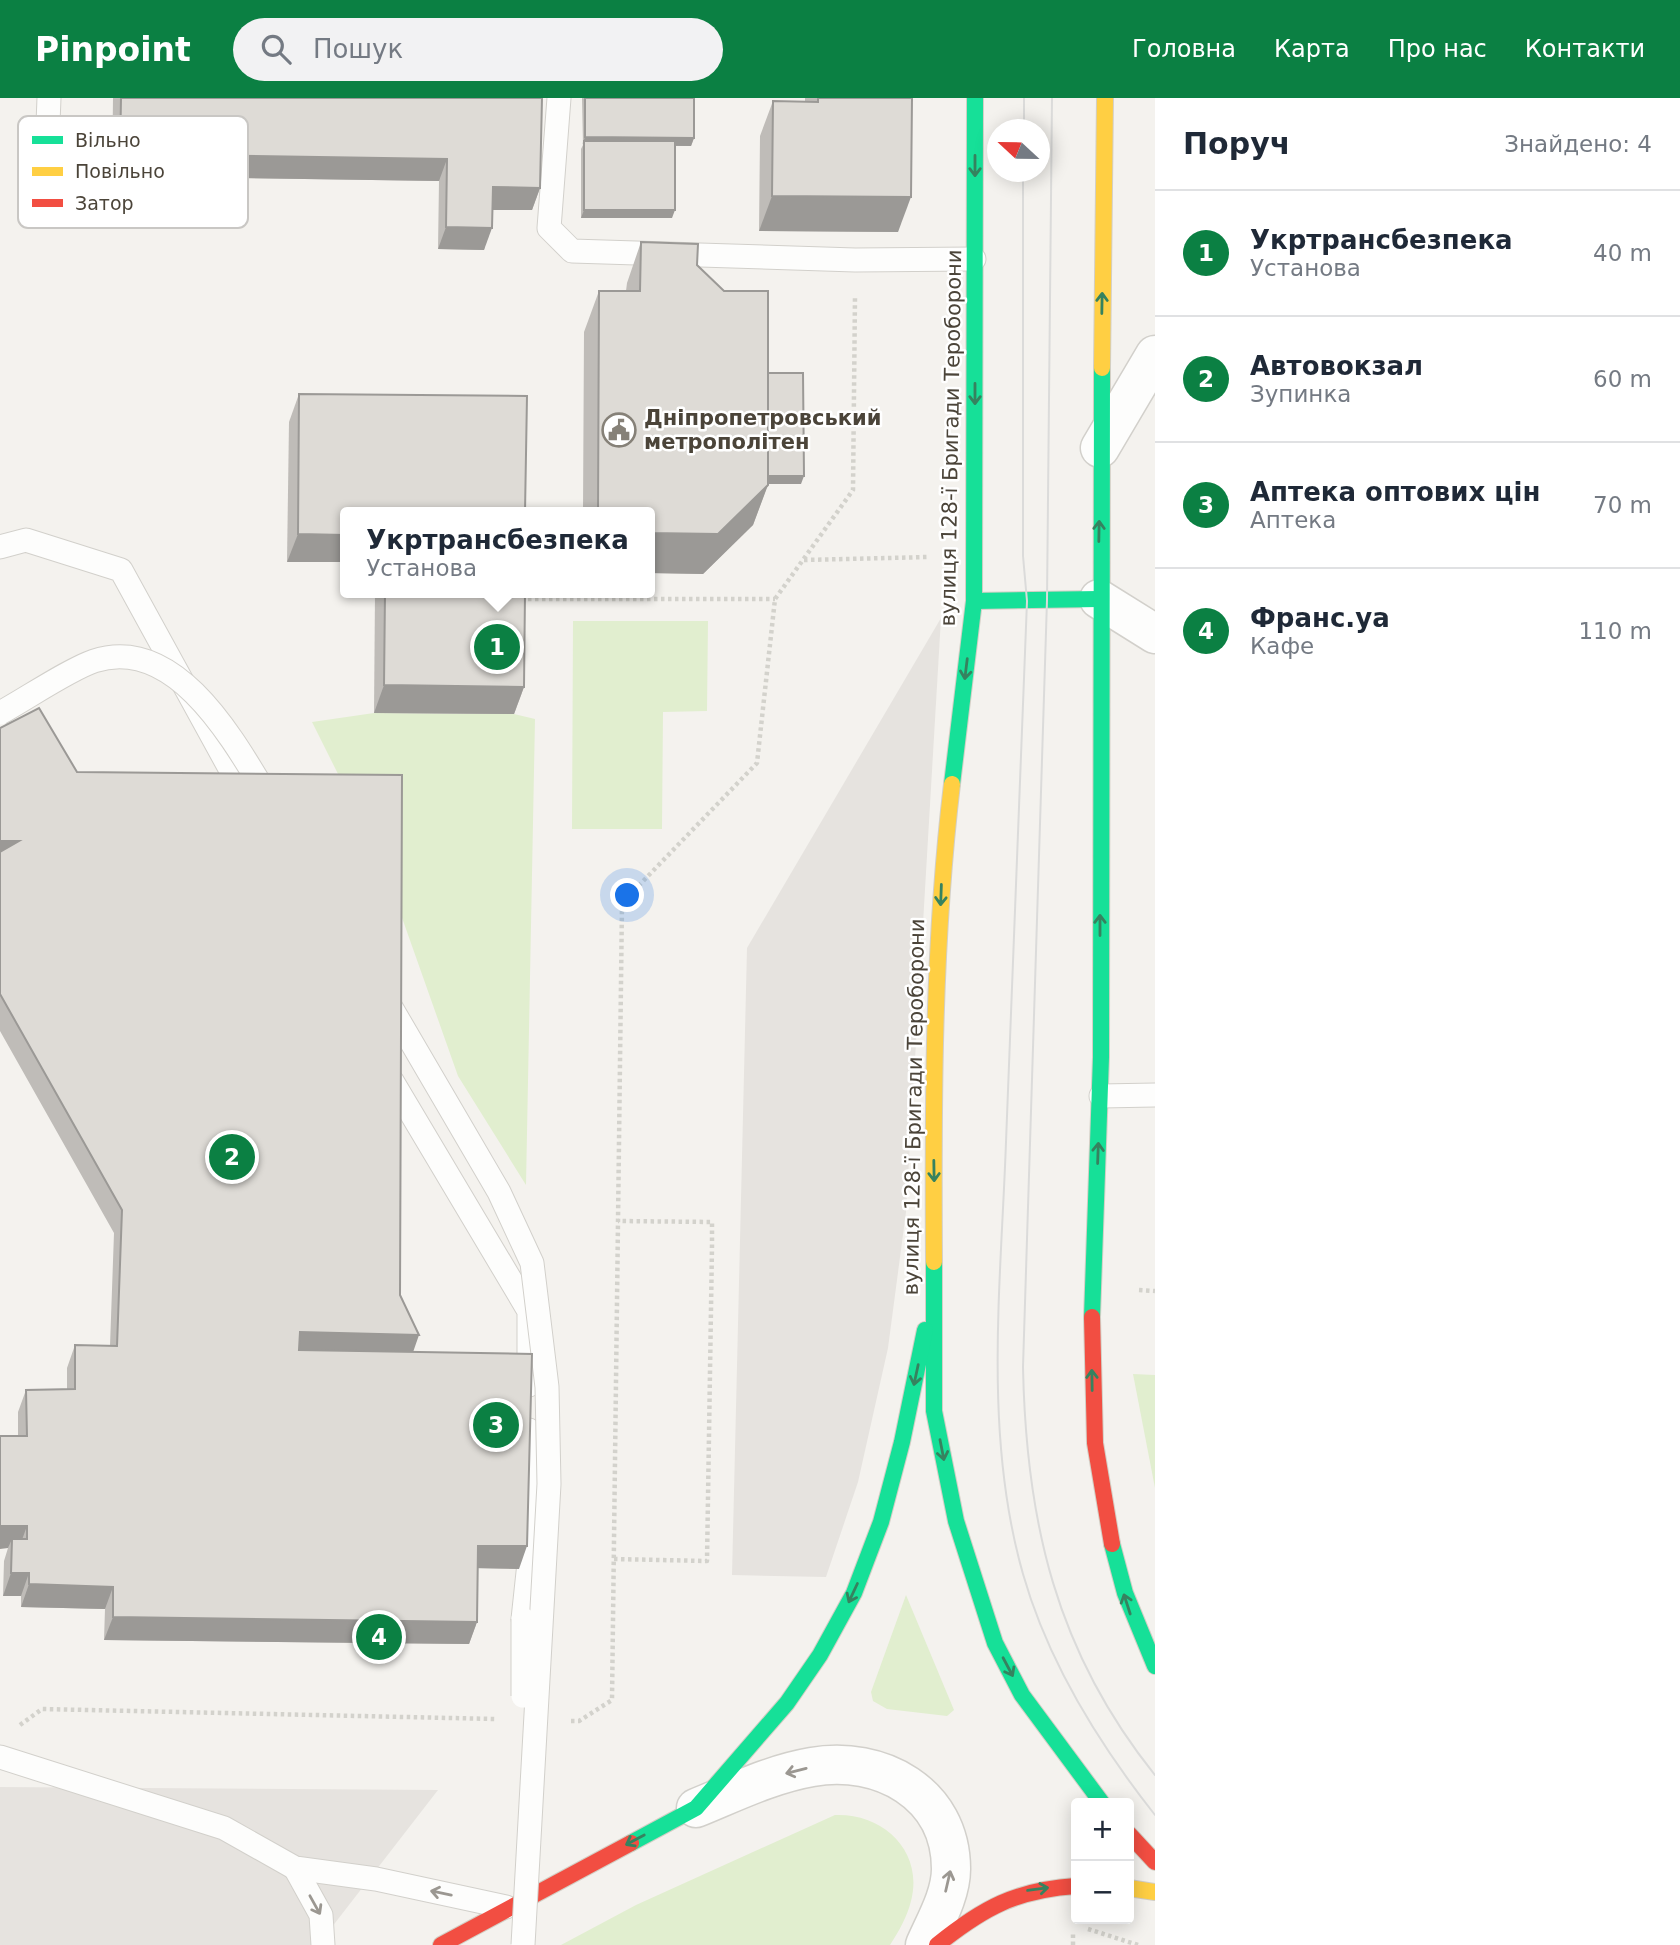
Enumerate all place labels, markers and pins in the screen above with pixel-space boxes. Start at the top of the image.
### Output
place label: Дніпропетровський метрополітен [644,406,881,454]
public building icon: Дніпропетровський метрополітен [600,411,638,449]
pin: 1 [474,621,520,673]
pin: 2 [209,1131,255,1183]
pin: 3 [473,1399,519,1451]
pin: 4 [356,1611,402,1663]

